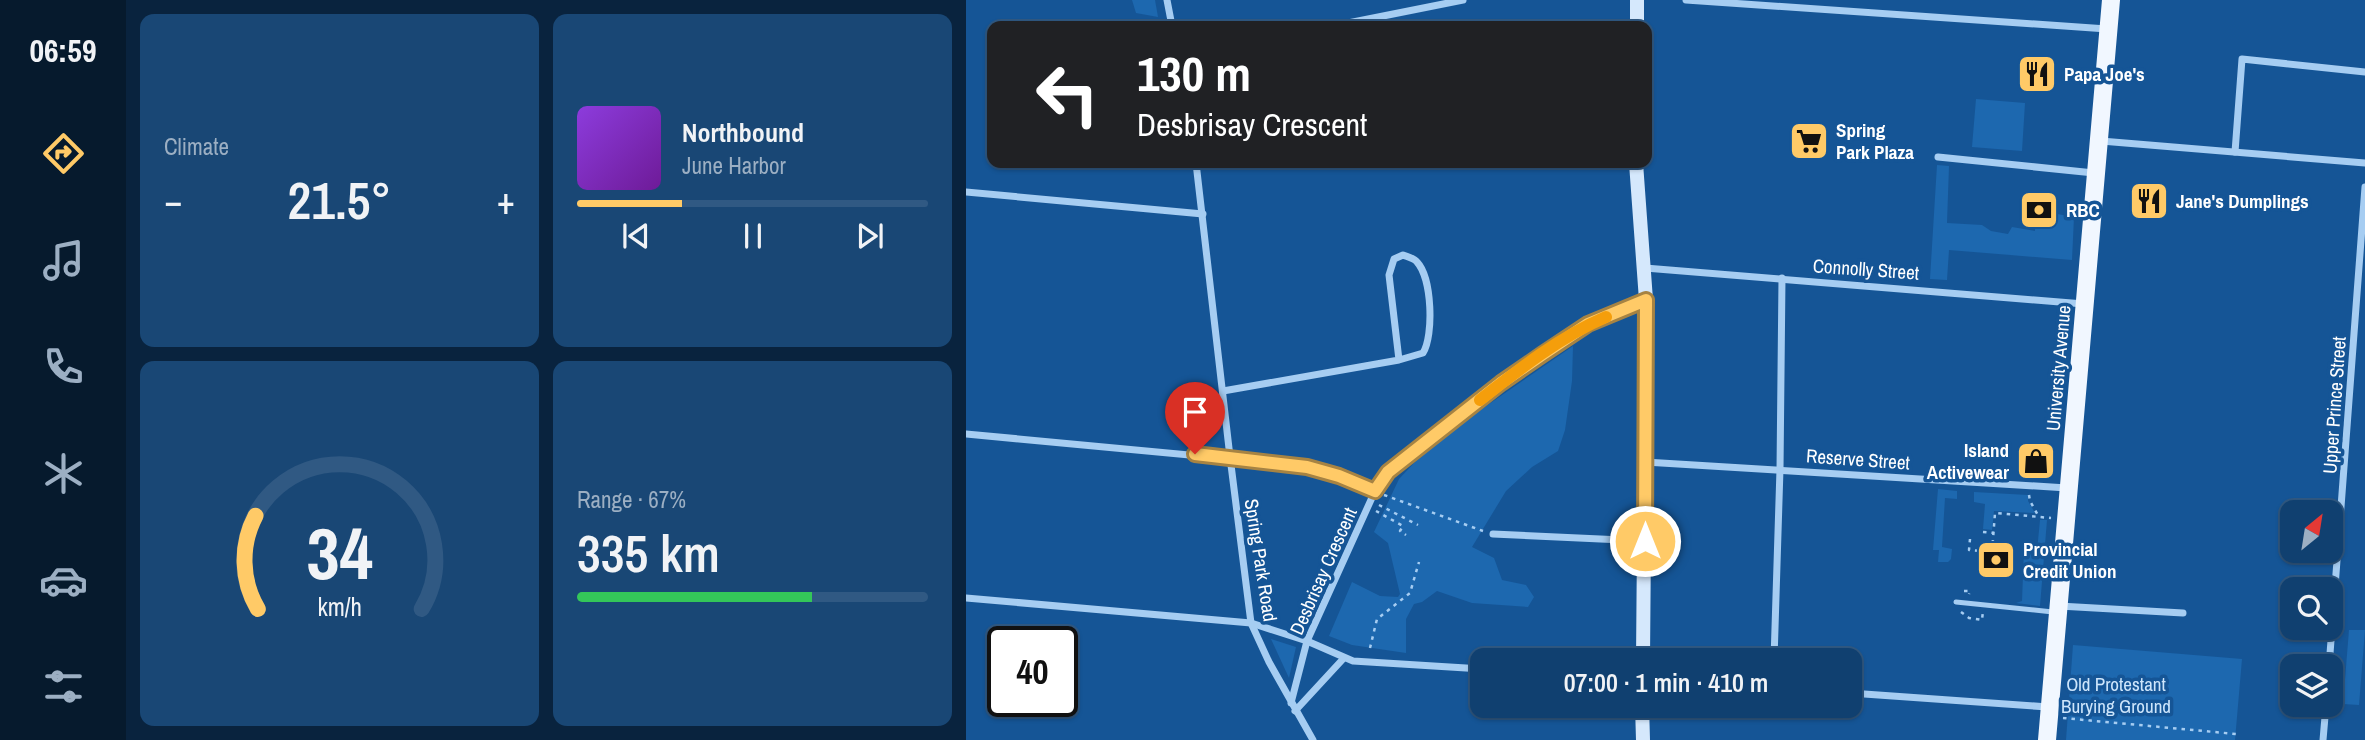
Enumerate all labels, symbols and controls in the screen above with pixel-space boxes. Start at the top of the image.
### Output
text: 06:59 [29,29,97,72]
text: 130 m [1137,40,1251,106]
icon: left [1022,49,1113,140]
restaurant icon: Papa Joe's [2016,53,2058,95]
place label: Papa Joe's [2064,61,2145,87]
text: Desbrisay Crescent [1137,103,1367,146]
text: Northbound [682,115,804,150]
place label: Spring Park Plaza [1836,117,1914,165]
supermarket icon: Spring Park Plaza [1788,120,1830,162]
icon: directions [39,129,88,178]
text: Climate [164,131,229,162]
text: June Harbor [682,150,786,181]
text: 21.5° [288,165,391,235]
text: − [164,175,182,226]
text: + [497,175,515,226]
restaurant icon: Jane's Dumplings [2128,180,2170,222]
place label: Jane's Dumplings [2176,188,2309,214]
bank icon: RBC [2018,189,2060,231]
place label: RBC [2066,197,2100,223]
icon: previous [617,217,655,255]
icon: pause [734,217,772,255]
icon: next [851,217,889,255]
icon: music [39,236,88,285]
street label: Connolly Street [1812,252,1921,286]
street label: University Avenue [2040,304,2076,432]
street label: Upper Prince Street [2316,335,2352,475]
icon: phone [39,342,88,391]
pin [1165,382,1225,454]
icon: arrive [1176,393,1214,431]
place label: Island Activewear [1927,437,2009,485]
shop icon: Island Activewear [2015,440,2057,482]
street label: Reserve Street [1805,442,1911,476]
icon: climate [39,449,88,498]
text: Range · 67% [577,484,686,515]
street label: Spring Park Road [1238,497,1284,623]
north arrow [2280,500,2343,564]
map controls [2280,500,2343,717]
street label: Desbrisay Crescent [1283,503,1363,639]
position arrow [1608,504,1682,578]
text: 34 [306,505,373,603]
text: 335 km [577,518,720,588]
place label: Provincial Credit Union [2023,536,2116,584]
bank icon: Provincial Credit Union [1975,539,2017,581]
icon: car [39,556,88,605]
button: search [2280,577,2343,640]
text: km/h [317,590,362,624]
speed limit sign: 40 [987,626,1078,717]
button: layers [2280,654,2343,717]
icon: filters [39,662,88,711]
text: 07:00 · 1 min · 410 m [1564,665,1768,700]
park label: Old Protestant Burying Ground [2061,671,2171,719]

